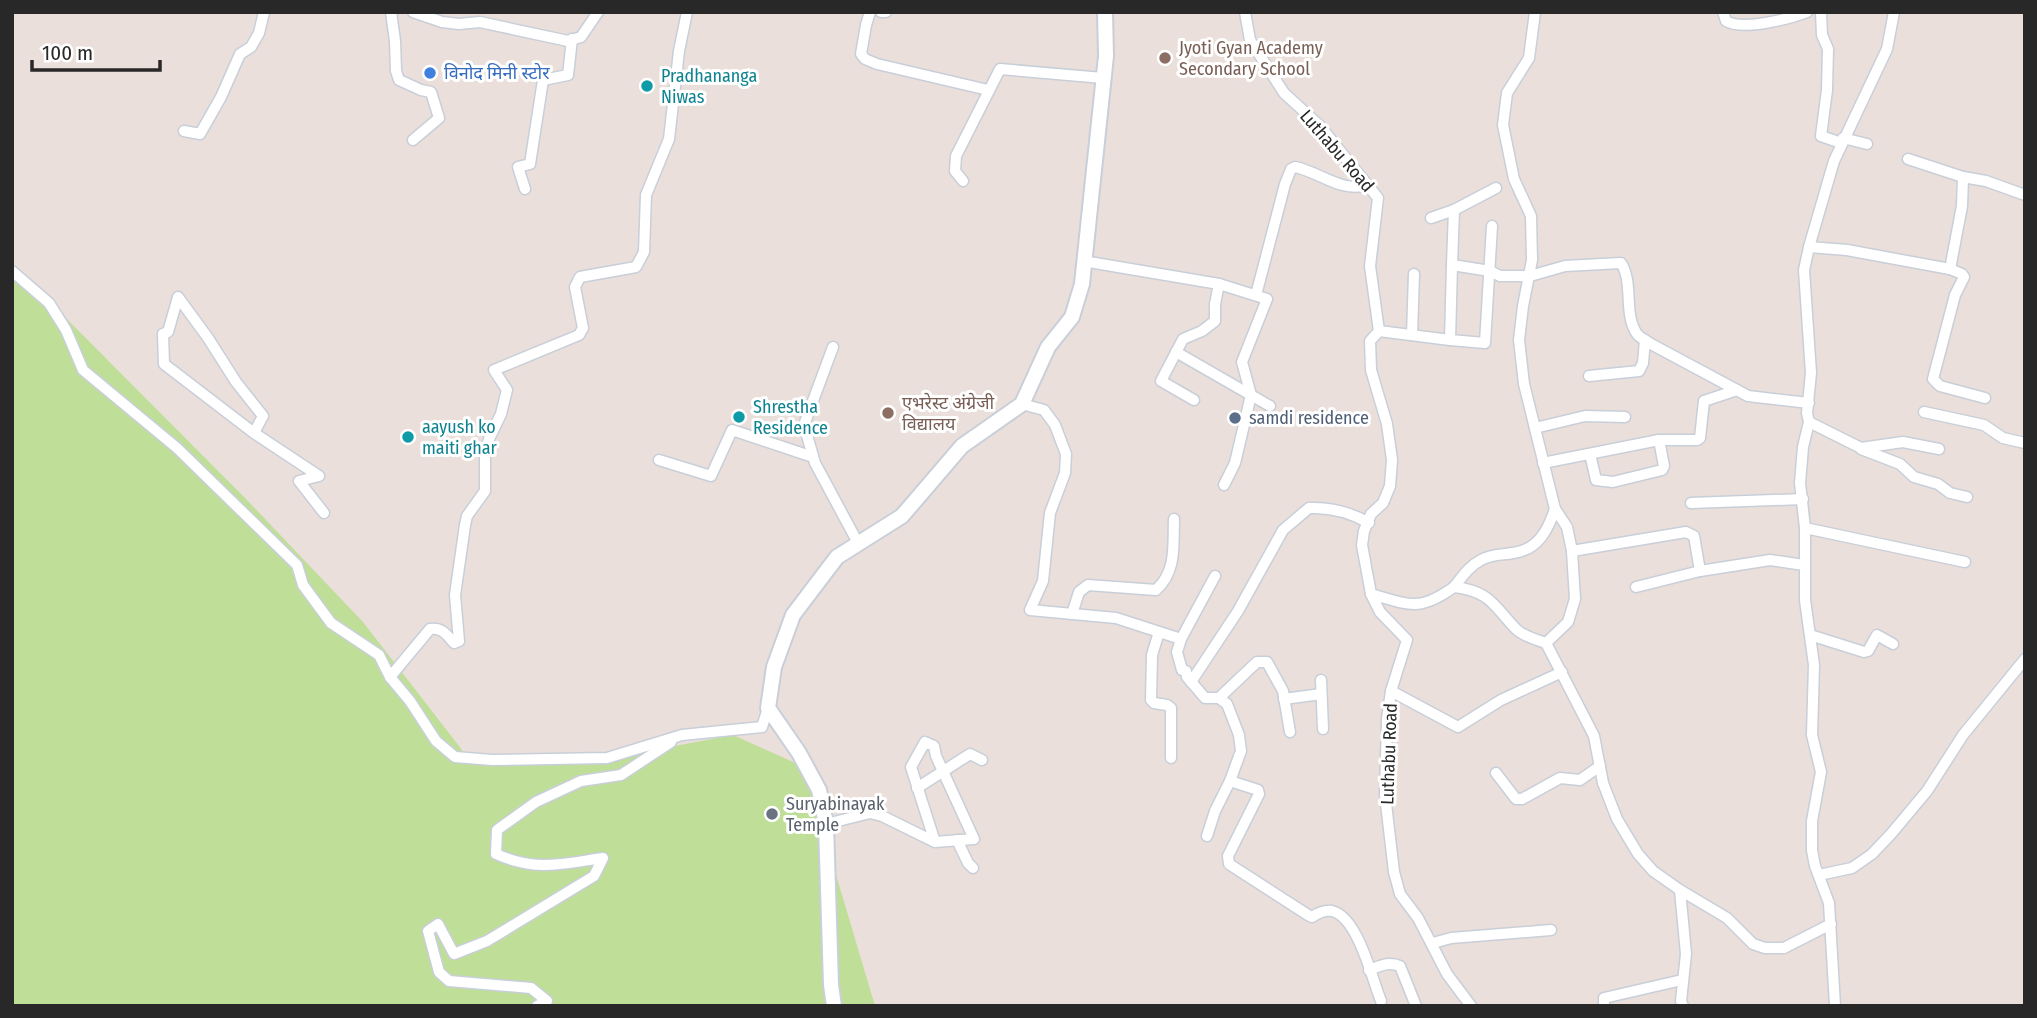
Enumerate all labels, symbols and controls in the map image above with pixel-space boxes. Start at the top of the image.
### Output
scale bar [32,28,159,72]
place label: Jyoti Gyan Academy Secondary School [1179,37,1323,80]
text: 100 m [42,40,93,66]
marker: Jyoti Gyan Academy Secondary School [1157,50,1173,66]
place label: विनोद मिनी स्टोर [444,62,550,84]
marker: विनोद मिनी स्टोर [422,65,438,81]
place label: Pradhananga Niwas [661,65,757,108]
marker: Pradhananga Niwas [639,78,655,94]
street label: Luthabu Road [1295,105,1379,197]
place label: एभरेस्ट अंग्रेजी विद्यालय [902,392,995,435]
place label: Shrestha Residence [753,396,828,439]
marker: एभरेस्ट अंग्रेजी विद्यालय [880,405,896,421]
place label: samdi residence [1249,407,1369,429]
marker: Shrestha Residence [731,409,747,425]
marker: samdi residence [1227,410,1243,426]
place label: aayush ko maiti ghar [422,416,498,459]
marker: aayush ko maiti ghar [400,429,416,445]
street label: Luthabu Road [1376,703,1402,805]
place label: Suryabinayak Temple [786,793,885,836]
marker: Suryabinayak Temple [764,806,780,822]

